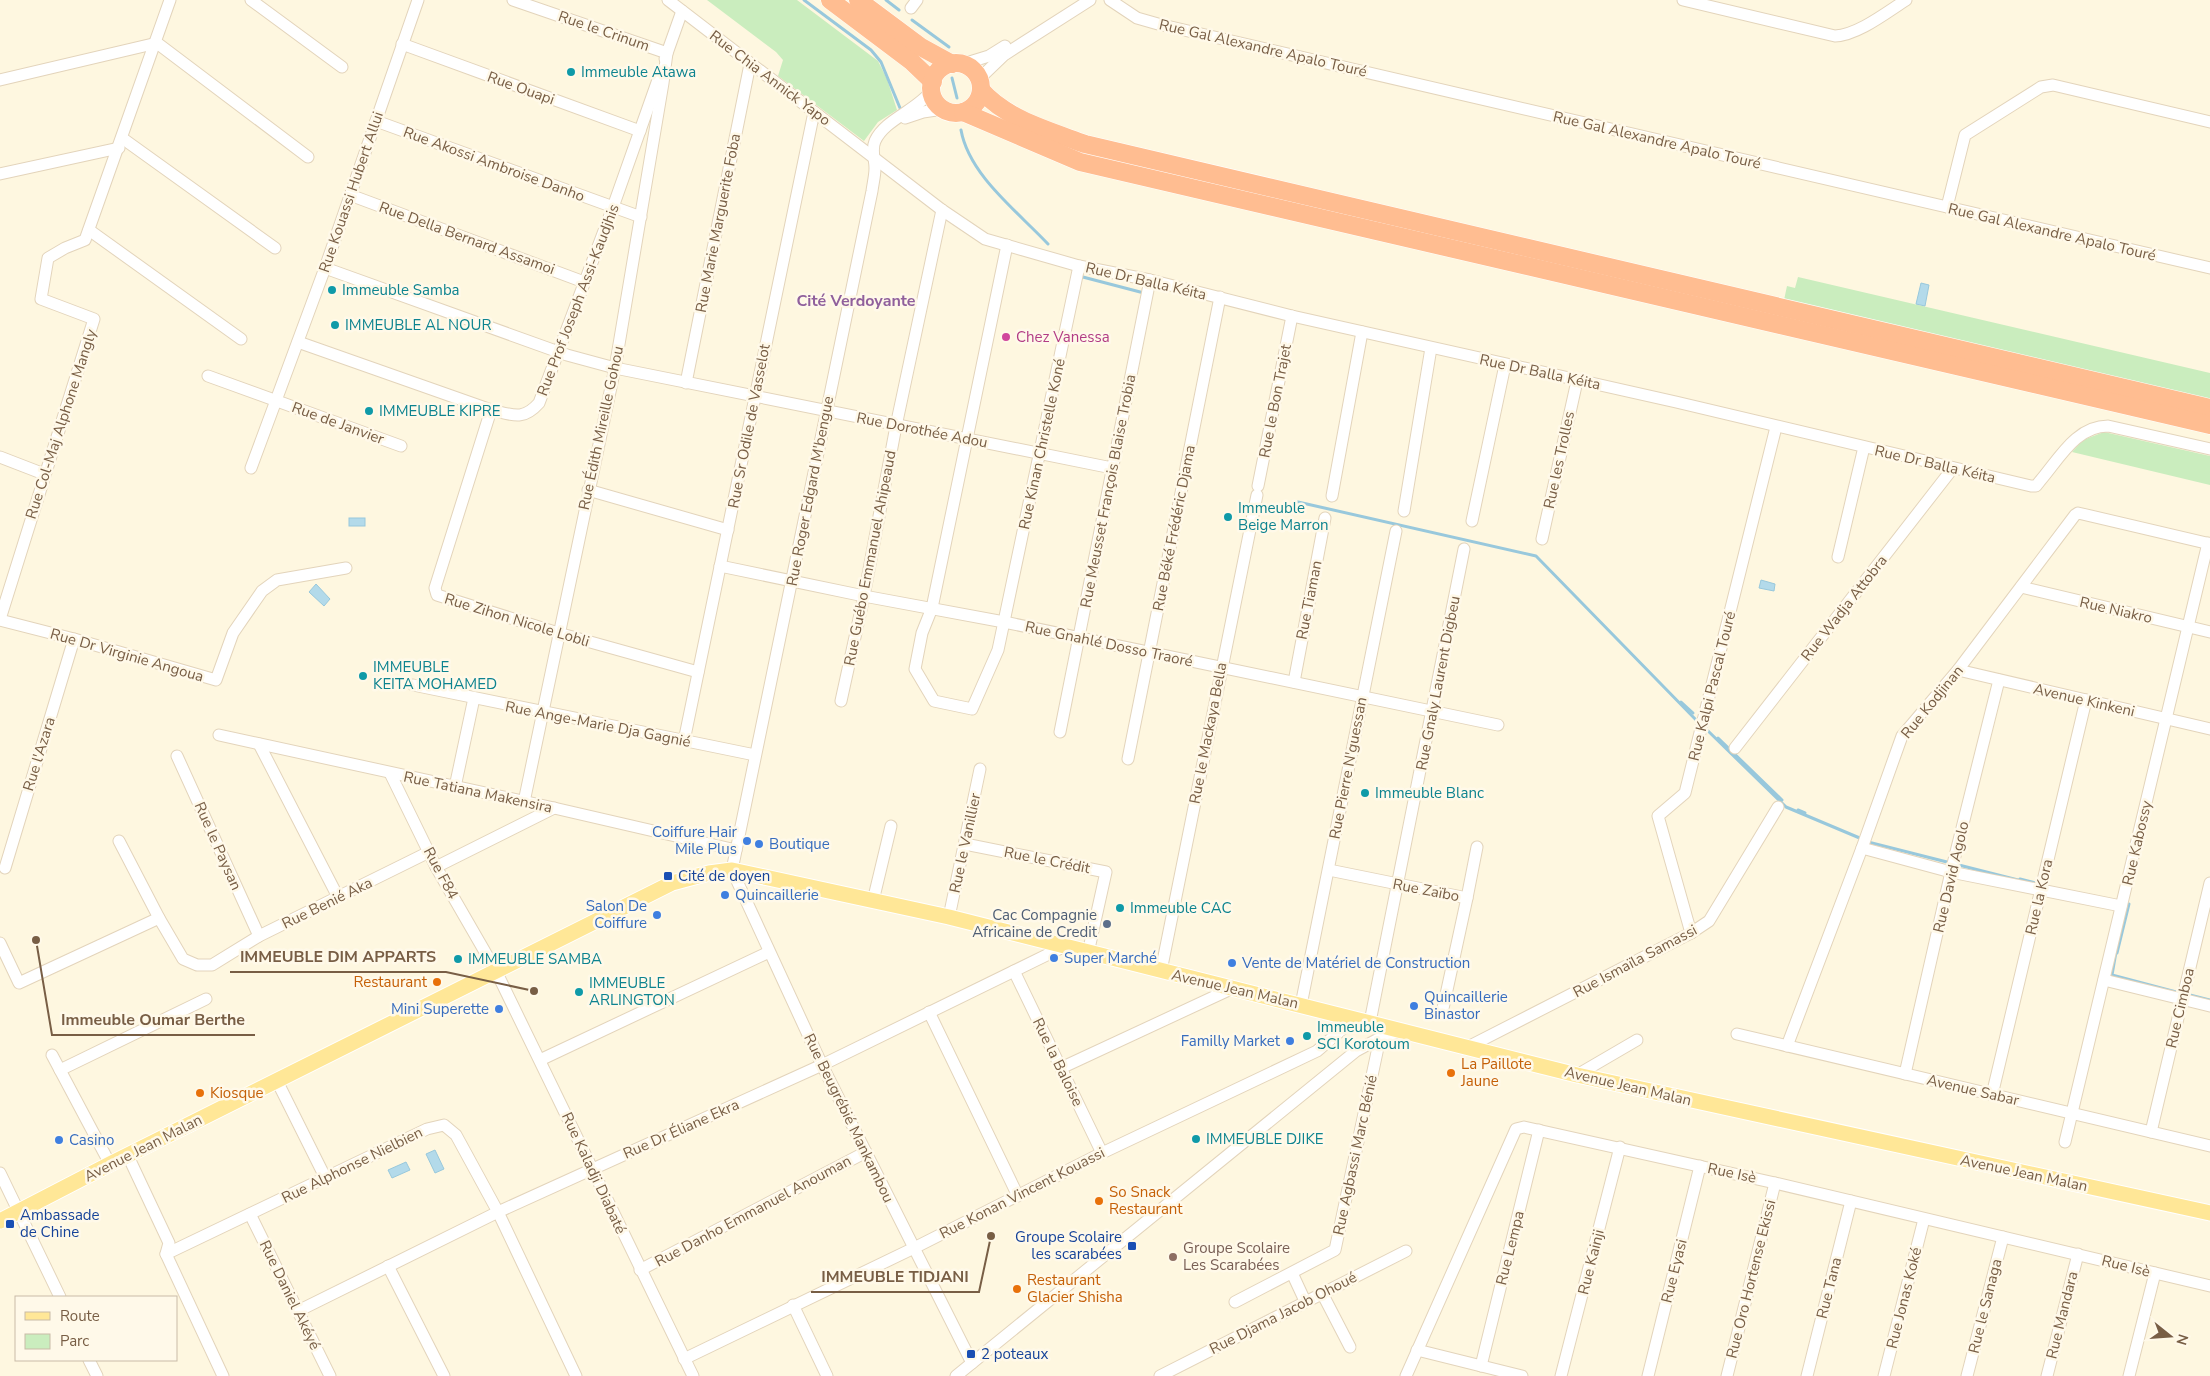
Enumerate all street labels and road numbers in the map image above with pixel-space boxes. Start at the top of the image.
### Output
street label: Rue le Crinum [556,6,652,56]
street label: Rue Gal Alexandre Apalo Touré [1157,14,1369,82]
street label: Rue Chia Annick Yapo [705,26,835,130]
street label: Rue Ouapi [485,67,557,109]
street label: Rue Gal Alexandre Apalo Touré [1551,106,1763,174]
street label: Rue Kouassi Hubert Allui [314,109,388,275]
street label: Rue Akossi Ambroise Danho [400,122,588,206]
street label: Rue Marie Marguerite Foba [691,132,745,314]
street label: Rue Della Bernard Assamoi [376,197,558,279]
street label: Rue Gal Alexandre Apalo Touré [1946,198,2158,266]
street label: Rue Prof Joseph Assi-Kaudjhis [532,201,624,399]
street label: Rue Dr Balla Kéita [1084,257,1208,305]
street label: Rue Col-Maj Alphone Mangly [21,326,101,521]
street label: Rue Sr Odile de Vasselot [723,341,775,510]
street label: Rue le Bon Trajet [1254,342,1296,459]
street label: Rue Édith Mireille Gohou [574,344,628,512]
street label: Rue Dr Balla Kéita [1478,349,1602,395]
street label: Rue Kinan Christelle Koné [1014,357,1070,531]
street label: Rue Meusset François Blaise Trobia [1076,373,1140,609]
street label: Rue Roger Edgard M'bengue [782,394,838,588]
street label: Rue de Janvier [289,397,387,449]
street label: Rue Dorothée Adou [855,407,989,453]
street label: Rue les Trolles [1539,409,1579,511]
street label: Rue Dr Balla Kéita [1873,440,1997,488]
street label: Rue Béké Frédéric Djama [1148,443,1200,613]
street label: Rue Guébo Emmanuel Ahipeaud [839,449,901,667]
street label: Rue Wadja Attobra [1796,551,1892,665]
street label: Rue Tiaman [1292,559,1326,641]
street label: Rue Zihon Nicole Lobli [442,588,592,652]
street label: Rue Niakro [2078,592,2154,628]
street label: Rue Gnaly Laurent Digbeu [1411,594,1465,772]
street label: Rue Kalpi Pascal Touré [1684,609,1740,763]
street label: Rue Gnahlé Dosso Traoré [1023,616,1195,672]
street label: Rue Dr Virginie Angoua [48,624,206,686]
street label: Rue le Mackaya Bella [1184,660,1232,806]
street label: Rue Kodjinan [1896,661,1968,743]
street label: Avenue Kinkeni [2031,679,2137,721]
street label: Rue Pierre N'guessan [1324,695,1372,841]
street label: Rue Ange-Marie Dja Gagnié [504,696,692,752]
street label: Rue l'Azara [18,715,60,793]
street label: Rue Tatiana Makensira [402,766,554,818]
street label: Rue le Vanillier [945,791,985,895]
street label: Rue Kabossy [2118,798,2157,887]
street label: Rue le Paysan [190,799,246,893]
street label: Rue David Agolo [1928,819,1974,935]
street label: Rue le Crédit [1002,842,1092,878]
street label: Rue F84 [419,843,463,903]
street label: Rue la Kora [2021,857,2057,937]
street label: Rue Benié Aka [278,872,376,934]
street label: Rue Zaïbo [1391,874,1461,906]
street label: Rue Ismaïla Samassi [1569,920,1701,1002]
street label: Avenue Jean Malan [1170,965,1300,1013]
street label: Rue Cimboa [2161,966,2199,1050]
street label: Rue la Baloise [1028,1014,1088,1110]
street label: Rue Beugrébié Mankambou [799,1030,899,1206]
street label: Avenue Jean Malan [1563,1062,1693,1110]
street label: Avenue Sabar [1925,1070,2022,1110]
street label: Rue Agbassi Marc Bénié [1328,1073,1382,1237]
street label: Rue Dr Éliane Ekra [620,1094,742,1164]
street label: Rue Kaladji Diabaté [557,1109,631,1237]
street label: Avenue Jean Malan [81,1110,205,1186]
street label: Rue Alphonse Nielbien [278,1122,426,1208]
street label: Rue Konan Vincent Kouassi [936,1142,1108,1244]
street label: Avenue Jean Malan [1958,1150,2090,1196]
street label: Rue Danho Emmanuel Anouman [651,1151,855,1271]
street label: Rue Isè [1706,1158,1758,1188]
street label: Rue Oro Hortense Ekissi [1722,1197,1780,1361]
street label: Rue Lempa [1491,1209,1529,1287]
street label: Rue Kainji [1573,1227,1609,1297]
street label: Rue Daniel Akéyé [255,1237,325,1353]
street label: Rue Eyasi [1656,1237,1692,1305]
street label: Rue Jonas Koké [1882,1245,1926,1351]
street label: Rue Isè [2100,1250,2152,1282]
street label: Rue Tana [1812,1255,1846,1321]
street label: Rue le Sanaga [1964,1257,2006,1355]
street label: Rue Djama Jacob Ohoué [1206,1267,1360,1359]
street label: Rue Mandara [2041,1269,2083,1361]

